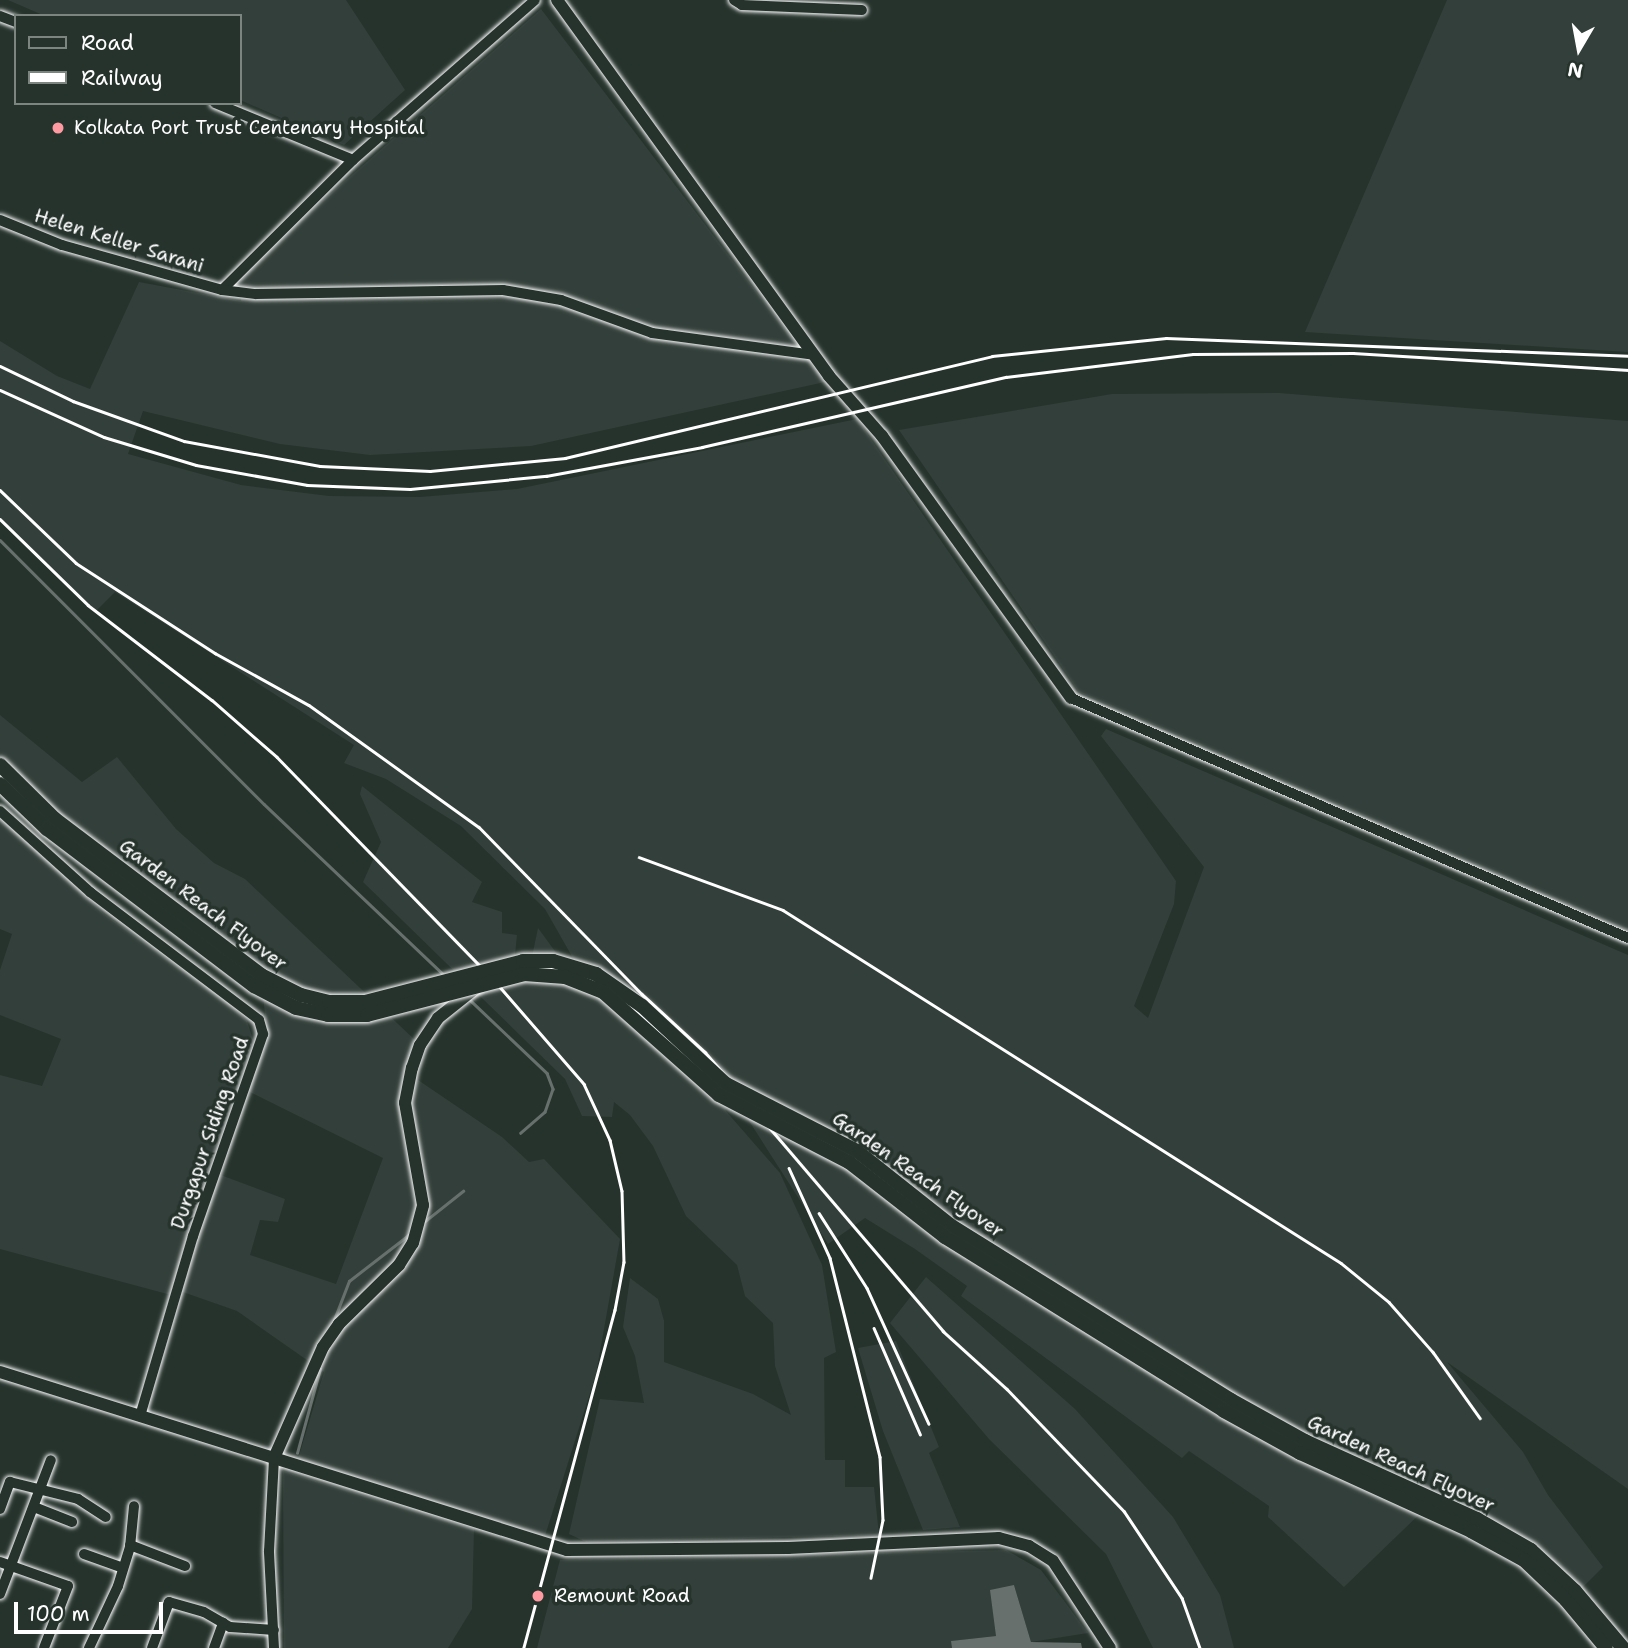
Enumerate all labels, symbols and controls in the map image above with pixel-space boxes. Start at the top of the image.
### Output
legend [14,14,242,105]
north arrow [1544,14,1614,84]
text: Road [81,29,134,57]
text: N [1566,57,1585,84]
text: Railway [81,64,163,92]
place label: Kolkata Port Trust Centenary Hospital [74,117,424,139]
marker: Kolkata Port Trust Centenary Hospital [48,118,68,138]
street label: Helen Keller Sarani [32,204,206,278]
street label: Garden Reach Flyover [115,834,291,976]
street label: Durgapur Siding Road [166,1034,254,1232]
street label: Garden Reach Flyover [828,1107,1008,1243]
street label: Garden Reach Flyover [1304,1411,1498,1517]
place label: Remount Road [554,1585,690,1607]
marker: Remount Road [528,1586,548,1606]
scale bar [18,1588,166,1632]
text: 100 m [27,1600,90,1628]

